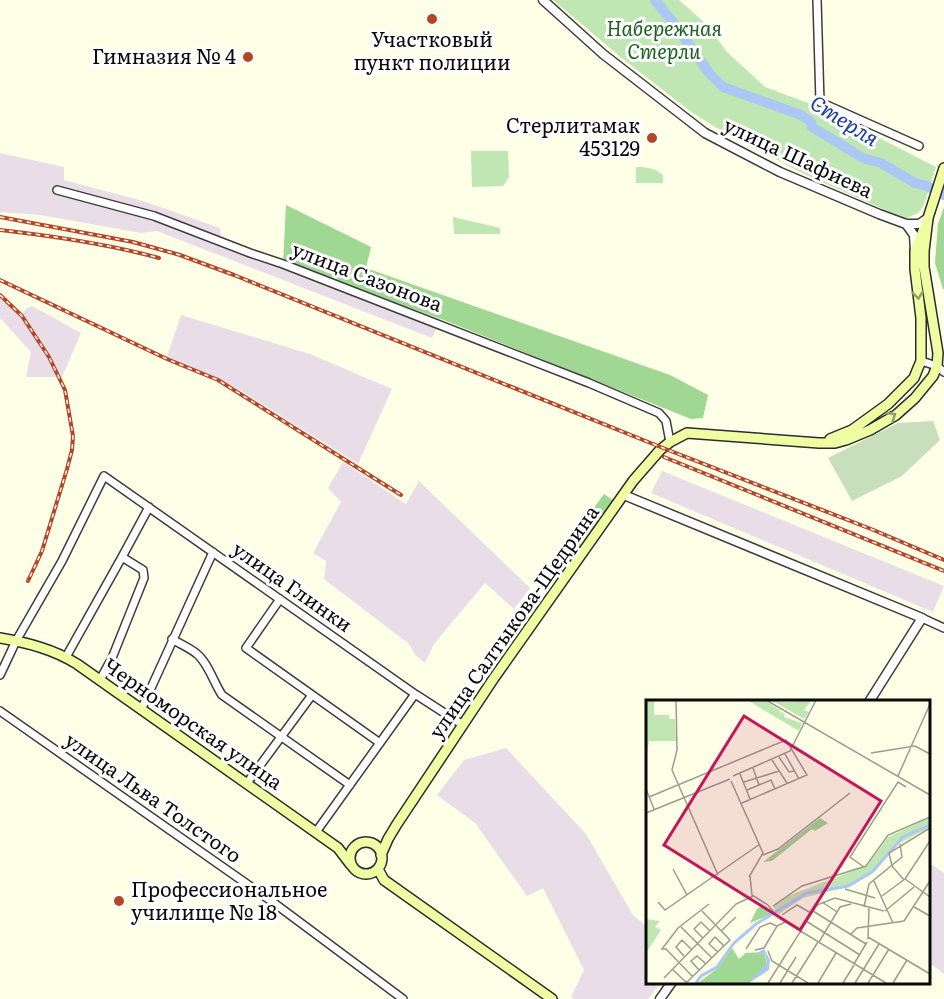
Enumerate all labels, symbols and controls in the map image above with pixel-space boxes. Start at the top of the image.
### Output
marker: Участковый пункт полиции [425,12,439,26]
park label: Набережная Стерли [606,12,722,65]
place label: Участковый пункт полиции [353,23,511,76]
place label: Гимназия № 4 [92,40,236,70]
marker: Гимназия № 4 [241,50,255,64]
water label: Стерля [805,86,886,152]
street label: улица Шафиева [719,108,879,204]
place label: Стерлитамак 453129 [506,109,640,162]
marker: Стерлитамак 453129 [645,131,659,145]
street label: улица Сазонова [288,233,448,318]
one-way arrow [911,290,923,299]
one-way arrow [886,412,897,423]
street label: улица Салтыкова-Щедрина [420,498,605,744]
street label: улица Глинки [227,533,359,638]
street label: Черноморская улица [98,649,290,796]
inset map [646,700,929,984]
street label: улица Льва Толстого [60,724,249,869]
place label: Профессиональное училище № 18 [131,873,327,926]
marker: Профессиональное училище № 18 [112,894,126,908]

